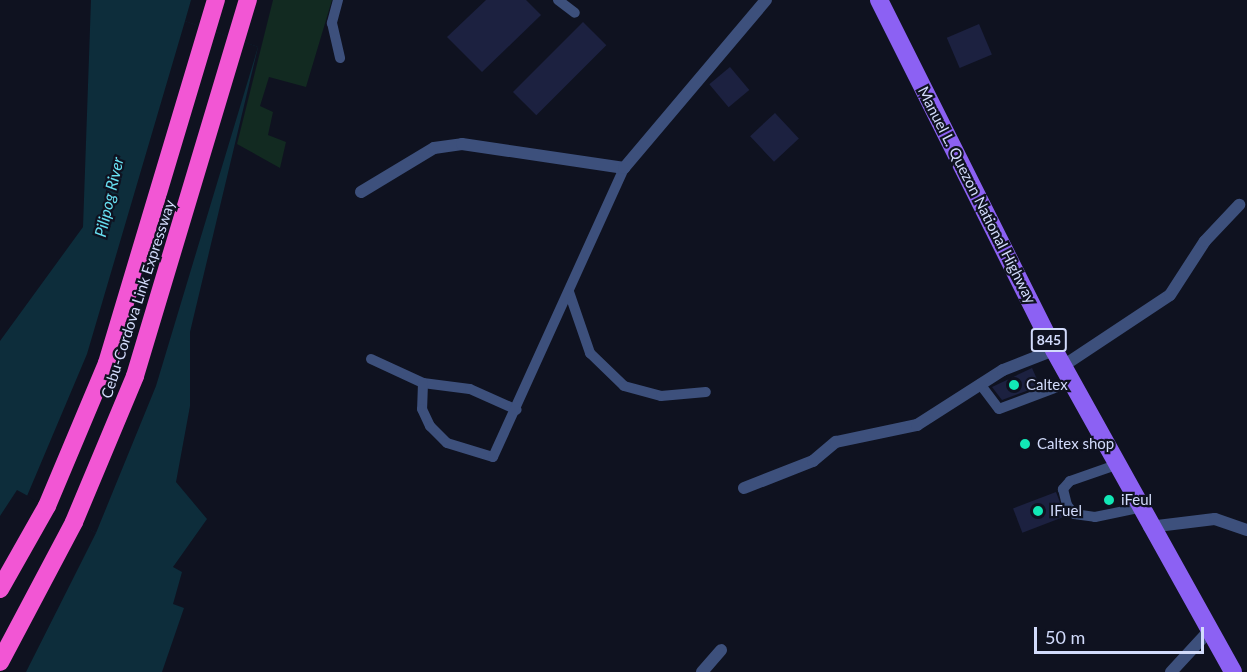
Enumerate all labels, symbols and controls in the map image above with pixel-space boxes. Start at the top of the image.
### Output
street label: Manuel L. Quezon National Highway [914,83,1040,307]
water label: Pilipog River [90,155,128,239]
street label: Cebu-Cordova Link Expressway [97,197,179,401]
road number: 845 [1030,329,1068,351]
place label: Caltex [1026,376,1068,394]
marker: Caltex [1007,378,1021,392]
place label: Caltex shop [1037,435,1114,453]
marker: Caltex shop [1018,437,1032,451]
place label: iFeul [1121,491,1152,509]
marker: iFeul [1102,493,1116,507]
place label: IFuel [1050,502,1082,520]
marker: IFuel [1031,504,1045,518]
scale bar [1037,615,1206,653]
text: 50 m [1045,626,1085,648]

